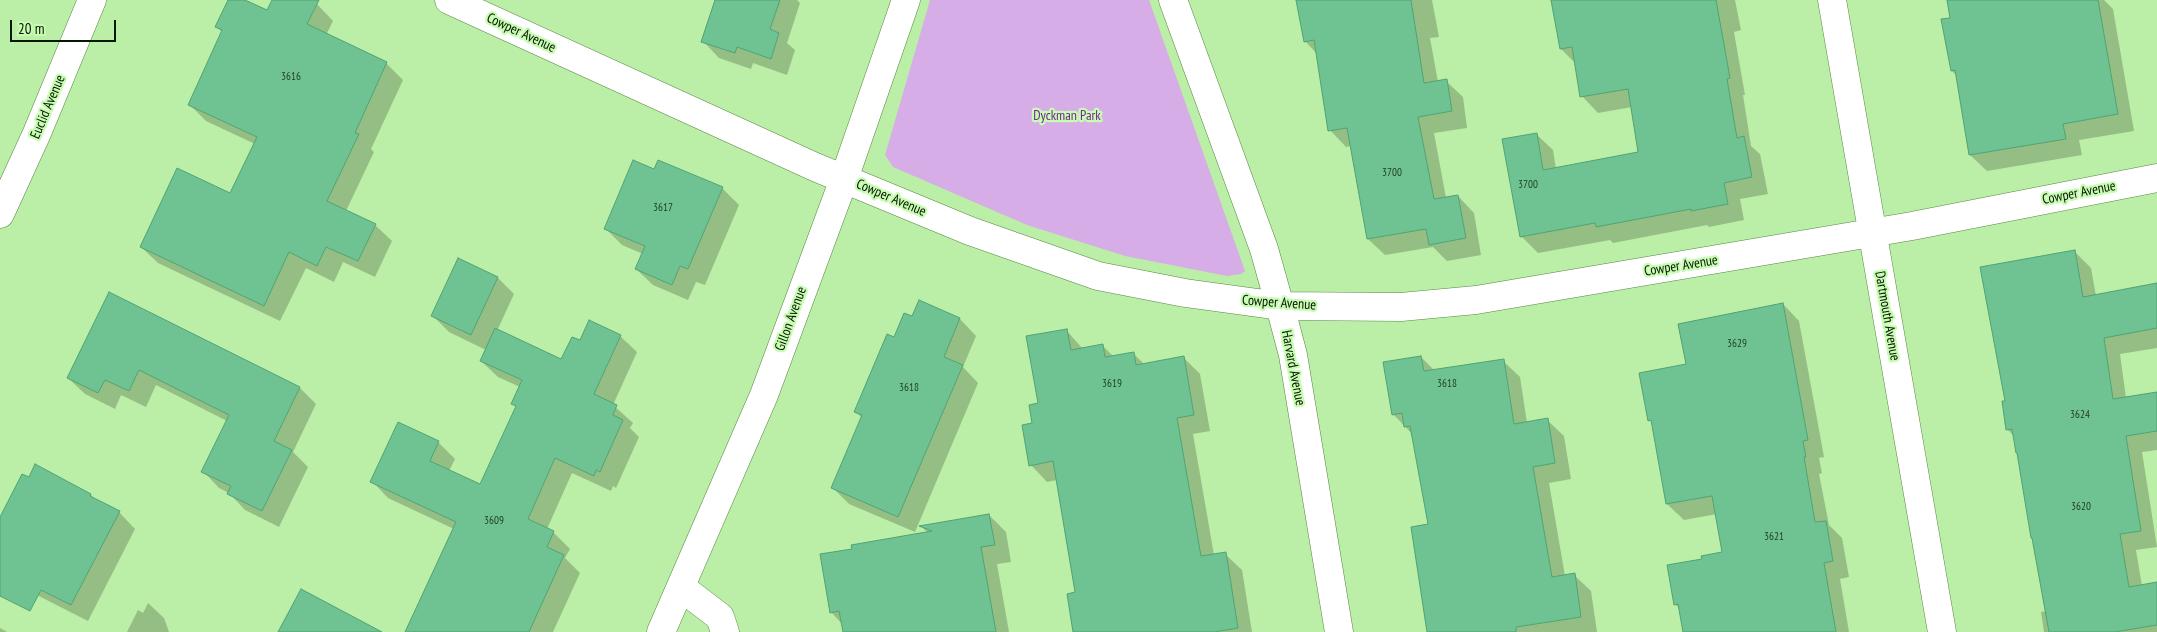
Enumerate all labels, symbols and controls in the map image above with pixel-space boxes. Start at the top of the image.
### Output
scale bar [12,10,119,42]
street label: Cowper Avenue [484,10,558,56]
text: 20 m [18,19,44,38]
house number: 3616 [281,70,301,84]
street label: Euclid Avenue [27,73,69,141]
park label: Dyckman Park [1033,108,1101,124]
house number: 3700 [1382,166,1402,180]
street label: Cowper Avenue [854,176,928,220]
house number: 3700 [1518,178,1538,192]
street label: Cowper Avenue [2041,178,2117,208]
house number: 3617 [653,201,673,215]
street label: Cowper Avenue [1643,252,1719,280]
street label: Dartmouth Avenue [1871,270,1903,362]
street label: Gillon Avenue [772,285,810,353]
street label: Cowper Avenue [1241,292,1317,314]
street label: Harvard Avenue [1277,329,1309,407]
house number: 3629 [1727,337,1747,351]
house number: 3619 [1102,377,1122,391]
house number: 3618 [1437,377,1457,391]
house number: 3618 [899,381,919,395]
house number: 3624 [2070,408,2090,422]
house number: 3620 [2071,500,2091,514]
house number: 3609 [484,514,504,528]
house number: 3621 [1764,530,1784,544]

